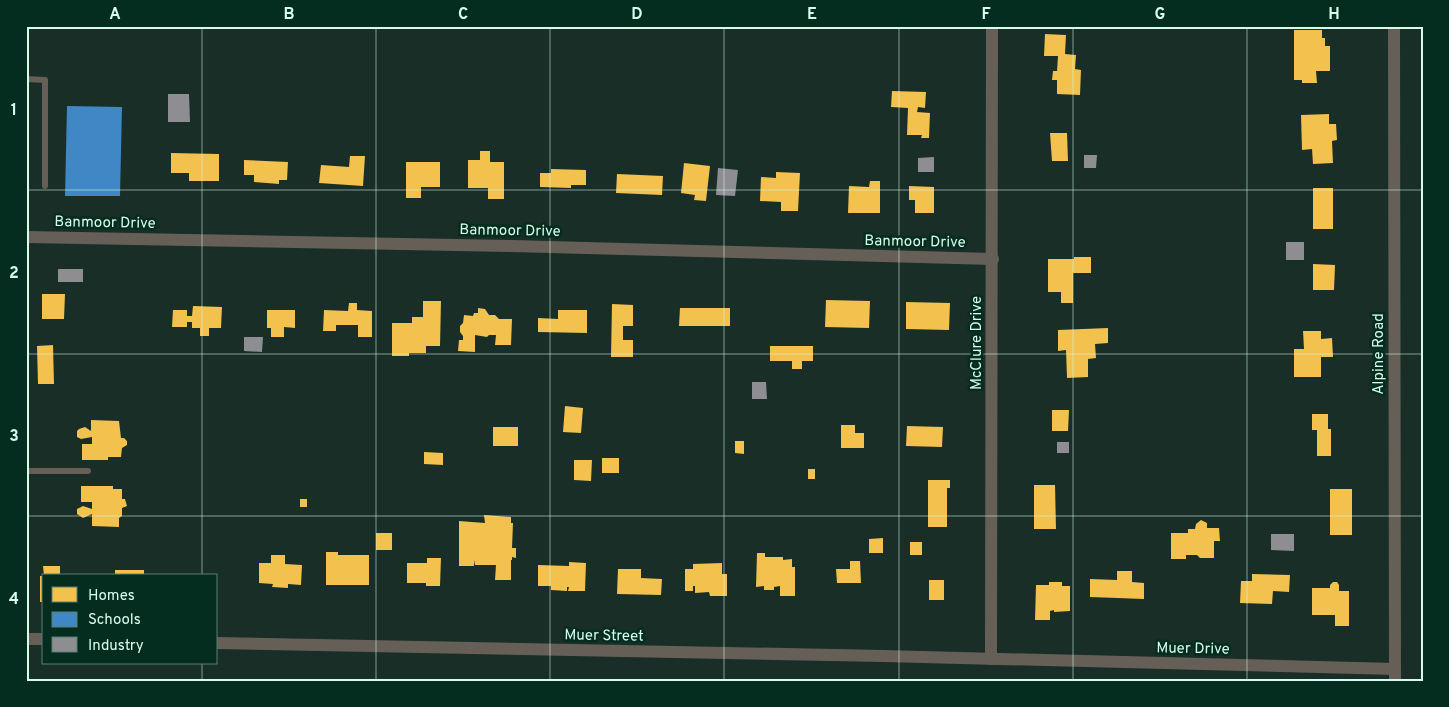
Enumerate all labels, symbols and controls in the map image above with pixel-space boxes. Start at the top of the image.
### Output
text: A [109,5,121,25]
text: B [283,5,295,25]
text: C [458,5,468,25]
text: D [631,5,643,25]
text: E [807,5,817,25]
text: F [981,5,991,25]
text: G [1155,5,1165,25]
text: H [1328,5,1340,25]
text: 1 [11,101,17,121]
street label: Banmoor Drive [54,213,156,234]
street label: Banmoor Drive [459,221,561,242]
street label: Banmoor Drive [864,232,966,253]
text: 2 [9,264,19,284]
street label: McClure Drive [968,296,987,390]
street label: Alpine Road [1370,313,1389,395]
text: 3 [9,427,19,447]
legend [42,574,218,664]
text: Homes [88,587,135,606]
text: 4 [9,590,19,610]
text: Schools [88,611,141,630]
street label: Muer Street [564,626,644,647]
text: Industry [88,637,144,656]
street label: Muer Drive [1156,639,1230,660]

